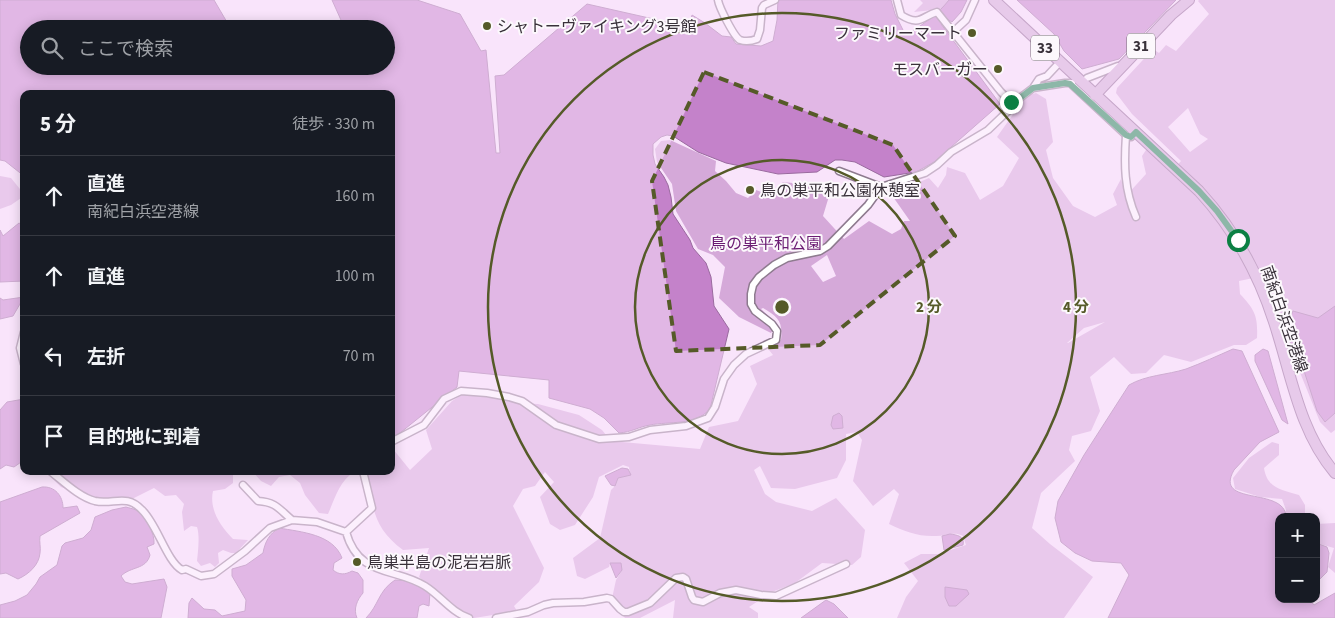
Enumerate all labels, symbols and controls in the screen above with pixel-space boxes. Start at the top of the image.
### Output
place label: シャトーヴァイキング3号館 [497,16,696,38]
search box [20,20,395,75]
marker: シャトーヴァイキング3号館 [481,20,493,32]
place label: ファミリーマート [834,23,962,45]
marker: ファミリーマート [966,27,978,39]
icon: search [38,34,66,62]
road number: 31 [1127,34,1155,58]
text: ここで検索 [78,36,173,63]
road number: 33 [1031,36,1059,60]
place label: モスバーガー [892,59,988,81]
marker: モスバーガー [992,63,1004,75]
route end [1000,91,1023,114]
text: 5 分 [40,109,76,139]
text: 徒歩 · 330 m [292,113,375,135]
text: 直進 [87,171,125,198]
place label: 鳥の巣平和公園休憩室 [760,180,920,202]
icon: ahead [40,182,68,210]
marker: 鳥の巣平和公園休憩室 [744,184,756,196]
text: 160 m [335,185,375,207]
text: 南紀白浜空港線 [87,201,199,223]
route start [1227,229,1250,252]
park label: 鳥の巣平和公園 [710,233,822,255]
icon: ahead [40,262,68,290]
street label: 南紀白浜空港線 [1255,263,1313,376]
text: 直進 [87,264,125,291]
text: 100 m [335,265,375,287]
text: 2 分 [916,297,942,318]
text: 4 分 [1063,297,1089,318]
centre of rings [773,298,791,316]
icon: left [40,342,68,370]
text: 左折 [87,344,125,371]
text: 70 m [343,345,375,367]
icon: arrive [40,422,68,450]
text: 目的地に到着 [87,424,201,451]
map controls [1275,513,1320,603]
button: + [1275,513,1320,558]
place label: 鳥巣半島の泥岩岩脈 [367,552,511,574]
marker: 鳥巣半島の泥岩岩脈 [351,556,363,568]
button: − [1275,558,1320,603]

